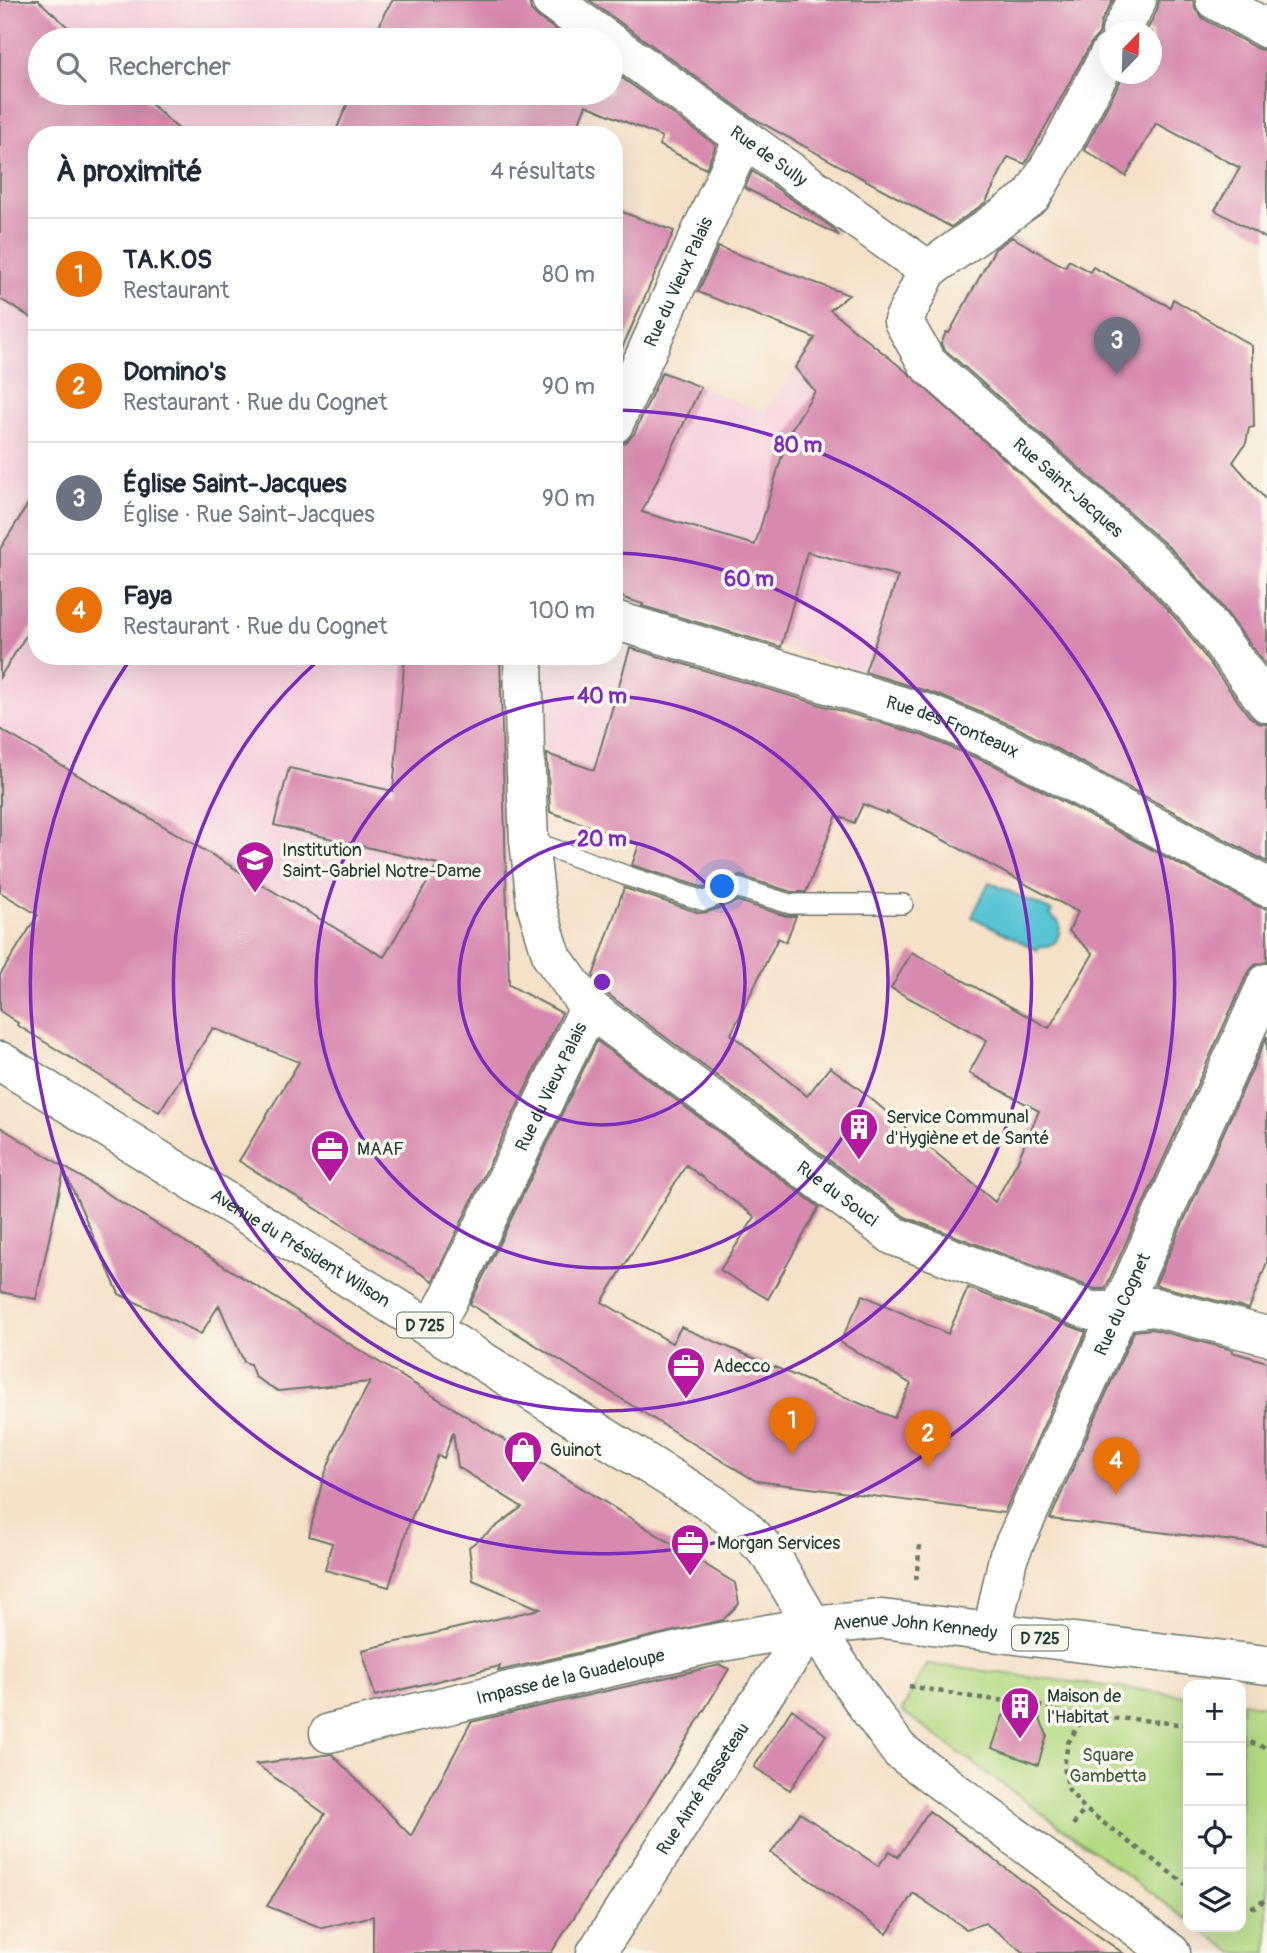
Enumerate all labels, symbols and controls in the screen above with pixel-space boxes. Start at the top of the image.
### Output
north arrow [1099,21,1162,84]
search box [28,28,623,105]
icon: search [52,48,90,86]
text: Rechercher [108,51,231,83]
street label: Rue de Sully [725,121,812,192]
text: À proximité [56,153,202,190]
text: 4 résultats [491,157,595,186]
street label: Rue du Vieux Palais [639,213,718,351]
text: TA.K.OS [123,244,212,276]
text: 1 [75,260,84,289]
text: 80 m [542,260,595,289]
text: Restaurant [123,276,229,305]
pin: 3 [1094,317,1140,375]
text: Domino's [123,356,226,388]
text: 2 [73,372,85,401]
text: 90 m [542,372,595,401]
text: Restaurant · Rue du Cognet [123,388,387,417]
text: 80 m [774,432,822,459]
street label: Rue Saint-Jacques [1008,433,1128,543]
text: Église Saint-Jacques [123,468,347,500]
text: 3 [73,484,85,513]
text: 90 m [542,484,595,513]
text: Église · Rue Saint-Jacques [123,500,374,529]
text: 60 m [724,566,774,593]
text: Faya [123,580,172,612]
text: 4 [72,596,86,625]
text: 100 m [529,596,595,625]
text: Restaurant · Rue du Cognet [123,612,387,641]
text: 40 m [577,683,627,710]
street label: Rue des Fronteaux [883,691,1023,763]
text: 20 m [577,826,627,853]
school or university icon: Institution Saint-Gabriel Notre-Dame [234,839,276,894]
place label: Institution Saint-Gabriel Notre-Dame [282,839,481,883]
your location [705,869,739,903]
centre of rings [590,970,614,994]
street label: Rue du Vieux Palais [511,1019,592,1155]
building icon: Service Communal d'Hygiène et de Santé [838,1106,880,1161]
place label: Service Communal d'Hygiène et de Santé [886,1106,1049,1150]
office icon: MAAF [309,1128,351,1183]
place label: MAAF [357,1138,404,1161]
street label: Rue du Souci [792,1156,882,1232]
street label: Avenue du Président Wilson [206,1184,394,1313]
street label: Rue du Cognet [1090,1249,1156,1359]
road number: D 725 [397,1312,453,1338]
office icon: Adecco [665,1345,707,1400]
place label: Adecco [713,1355,771,1378]
pin: 1 [769,1397,815,1455]
pin: 2 [905,1410,951,1468]
shop icon: Guinot [502,1429,544,1484]
pin: 4 [1093,1437,1139,1495]
place label: Guinot [550,1439,602,1462]
office icon: Morgan Services [669,1522,711,1577]
place label: Morgan Services [717,1532,840,1555]
street label: Avenue John Kennedy [832,1608,999,1645]
road number: D 725 [1012,1626,1068,1650]
street label: Impasse de la Guadeloupe [474,1644,667,1710]
map controls [1183,1680,1246,1932]
button: + [1183,1680,1246,1743]
building icon: Maison de l'Habitat [999,1685,1041,1740]
place label: Maison de l'Habitat [1047,1685,1121,1729]
street label: Rue Aimé Rasseteau [652,1718,755,1859]
button: − [1183,1743,1246,1806]
park label: Square Gambetta [1070,1744,1146,1788]
button: locate [1183,1806,1246,1869]
button: layers [1183,1869,1246,1932]

